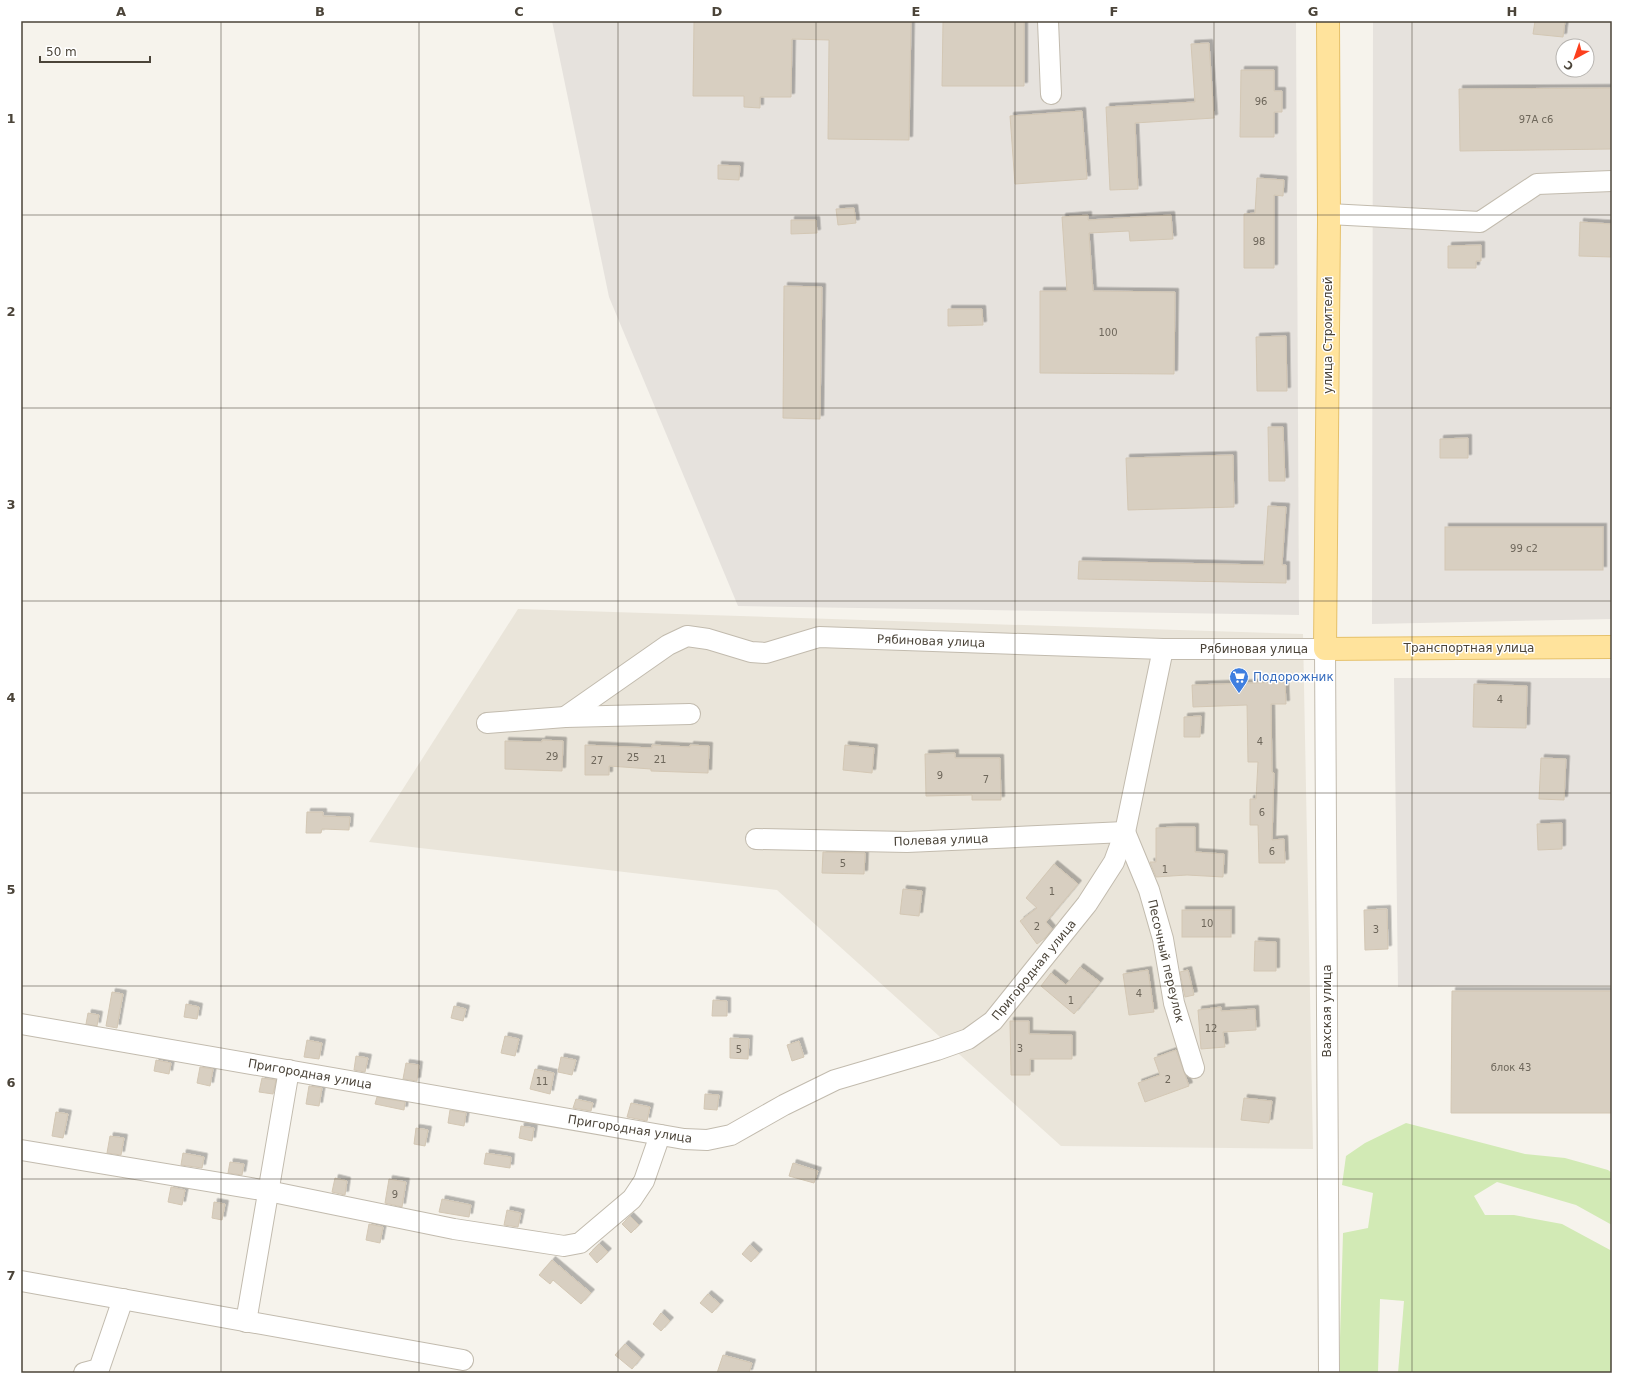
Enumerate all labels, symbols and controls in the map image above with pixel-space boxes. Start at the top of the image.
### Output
text: A [116,4,126,19]
text: B [315,4,325,19]
text: C [514,4,524,19]
text: D [712,4,723,19]
text: E [912,4,920,19]
text: F [1110,4,1118,19]
text: G [1308,4,1318,19]
text: H [1507,4,1517,19]
scale bar [40,38,150,64]
north arrow [1555,38,1595,78]
text: 50 m [46,45,77,59]
text: С [1562,58,1576,73]
house number: 96 [1255,96,1267,107]
text: 1 [6,111,16,126]
house number: 97А с6 [1519,114,1553,125]
house number: 98 [1253,236,1265,247]
street label: улица Строителей [1321,276,1335,394]
text: 2 [6,304,16,319]
house number: 100 [1098,327,1118,338]
text: 3 [6,497,16,512]
house number: 99 с2 [1510,543,1538,554]
street label: Рябиновая улица [877,632,985,650]
street label: Транспортная улица [1403,641,1534,655]
street label: Рябиновая улица [1200,642,1308,656]
supermarket icon: Подорожник [1228,666,1250,694]
place label: Подорожник [1253,670,1334,684]
text: 4 [6,690,16,705]
house number: 4 [1497,694,1503,705]
house number: 4 [1257,736,1263,747]
house number: 29 [546,751,558,762]
house number: 25 [627,752,639,763]
house number: 21 [654,754,666,765]
house number: 27 [591,755,603,766]
house number: 9 [937,770,943,781]
house number: 7 [983,774,989,785]
house number: 6 [1259,807,1265,818]
street label: Полевая улица [893,831,989,849]
house number: 6 [1269,846,1275,857]
house number: 5 [840,858,846,869]
house number: 1 [1162,864,1168,875]
text: 5 [6,882,16,897]
house number: 1 [1049,886,1055,897]
street label: Песочный переулок [1145,898,1187,1024]
street label: Пригородная улица [989,917,1079,1023]
house number: 10 [1201,918,1213,929]
house number: 2 [1034,921,1040,932]
house number: 3 [1373,924,1379,935]
street label: Вахская улица [1320,964,1334,1058]
house number: 4 [1136,988,1142,999]
house number: 1 [1068,995,1074,1006]
house number: 12 [1205,1023,1217,1034]
house number: 3 [1017,1043,1023,1054]
house number: 5 [736,1044,742,1055]
street label: Пригородная улица [247,1056,373,1092]
house number: блок 43 [1491,1062,1531,1073]
house number: 2 [1165,1074,1171,1085]
text: 6 [6,1075,16,1090]
house number: 11 [536,1076,548,1087]
street label: Пригородная улица [567,1112,693,1146]
house number: 9 [392,1189,398,1200]
text: 7 [6,1268,16,1283]

